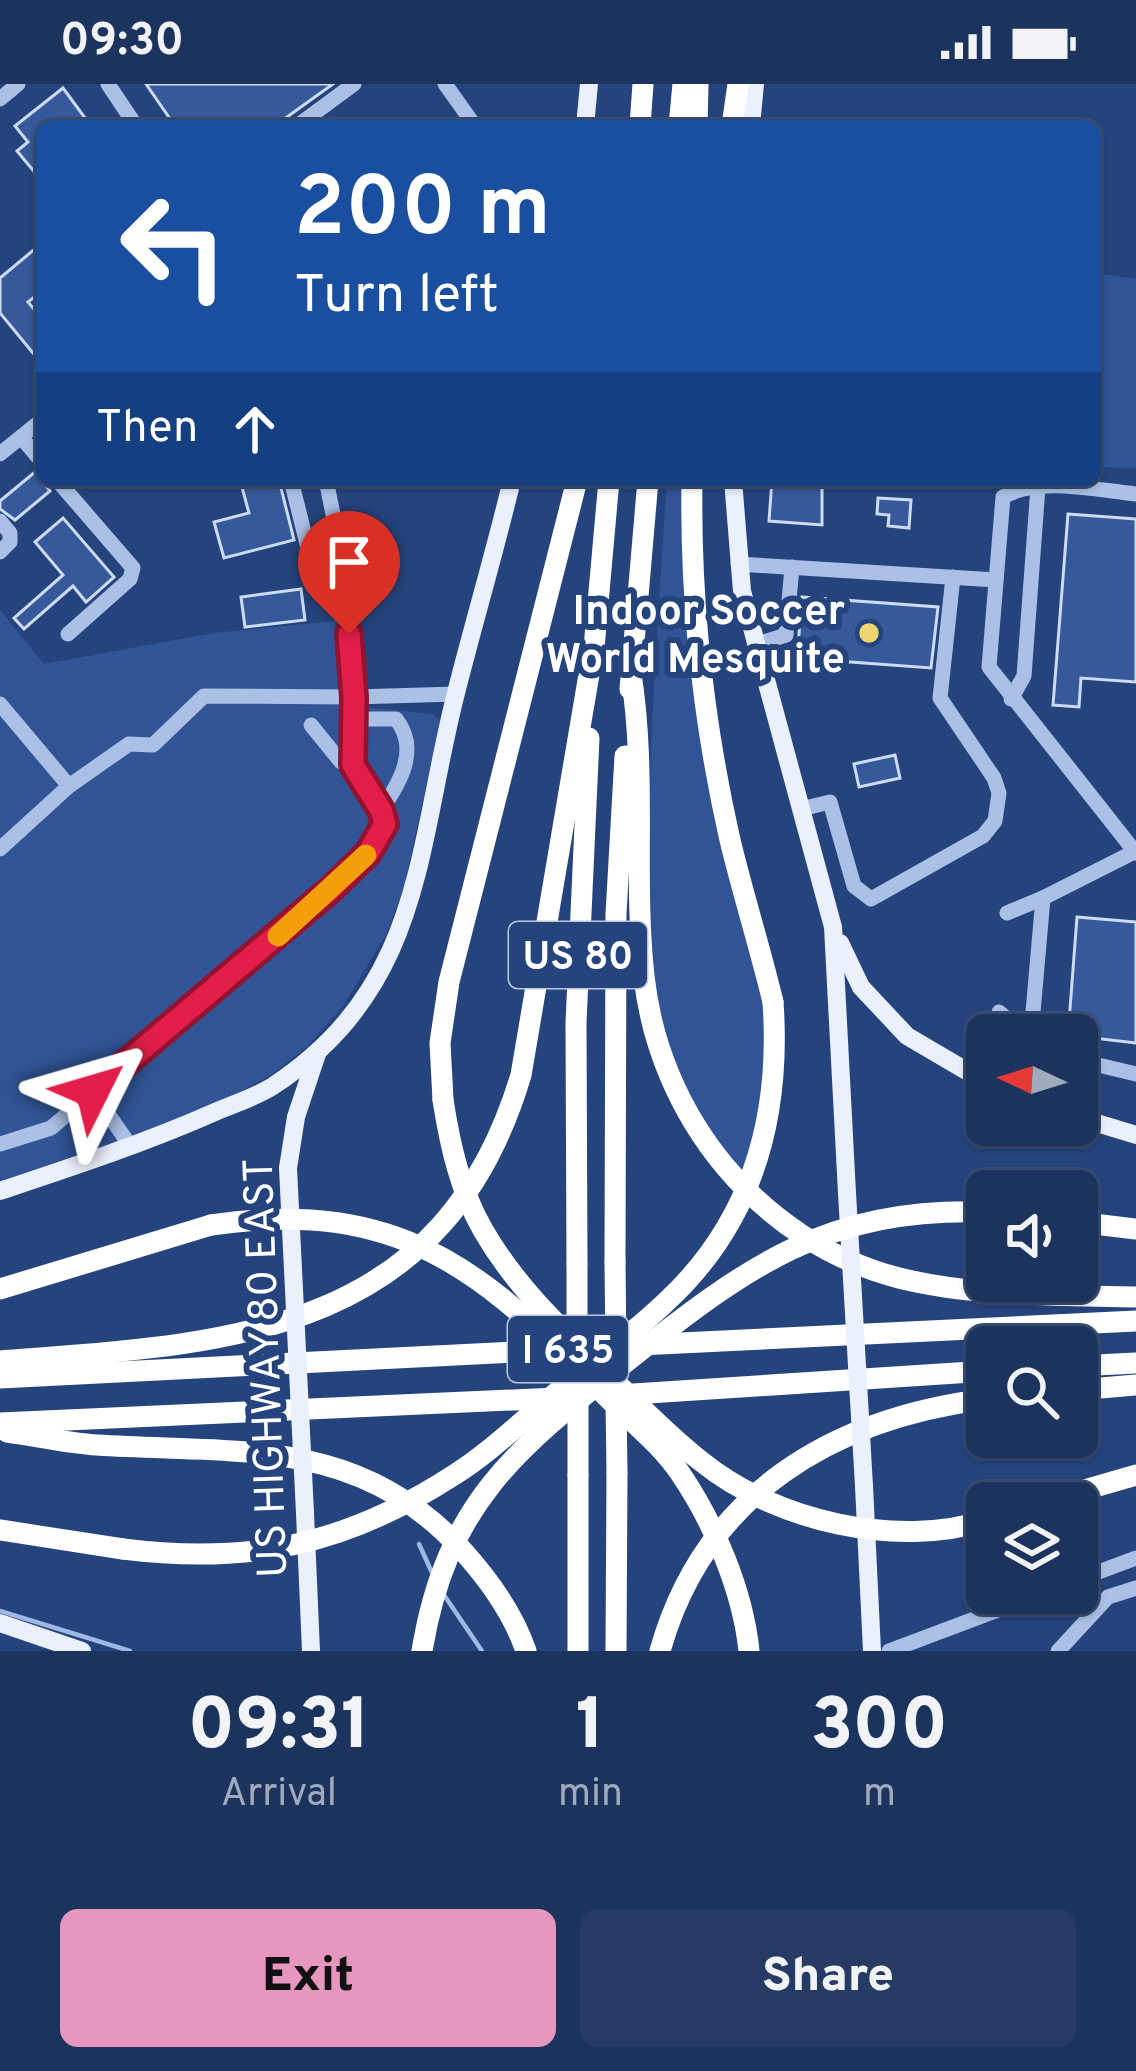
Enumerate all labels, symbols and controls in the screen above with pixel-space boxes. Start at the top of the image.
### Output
text: 09:30 [60,14,184,71]
text: 200 m [294,159,551,265]
icon: left [96,168,252,324]
text: Turn left [294,263,499,332]
icon: ahead [222,396,288,462]
text: Then [96,401,198,458]
pin [298,511,400,634]
icon: arrive [316,529,382,595]
place label: Indoor Soccer World Mesquite [546,587,845,688]
marker: Indoor Soccer World Mesquite [856,620,882,646]
road number: US 80 [509,922,647,988]
north arrow [966,1014,1098,1146]
map controls [966,1014,1098,1614]
position arrow [30,1028,156,1154]
street label: US HIGHWAY 80 EAST [235,1157,302,1579]
button: sound [966,1170,1098,1302]
road number: I 635 [508,1316,628,1382]
button: search [966,1326,1098,1458]
button: layers [966,1482,1098,1614]
text: 09:31 [188,1683,370,1775]
text: 1 [576,1683,605,1775]
text: 300 [810,1683,948,1775]
text: Arrival [221,1771,337,1820]
text: min [558,1771,623,1820]
text: m [863,1771,896,1820]
button: Exit [60,1909,556,2047]
button: Share [580,1909,1076,2047]

